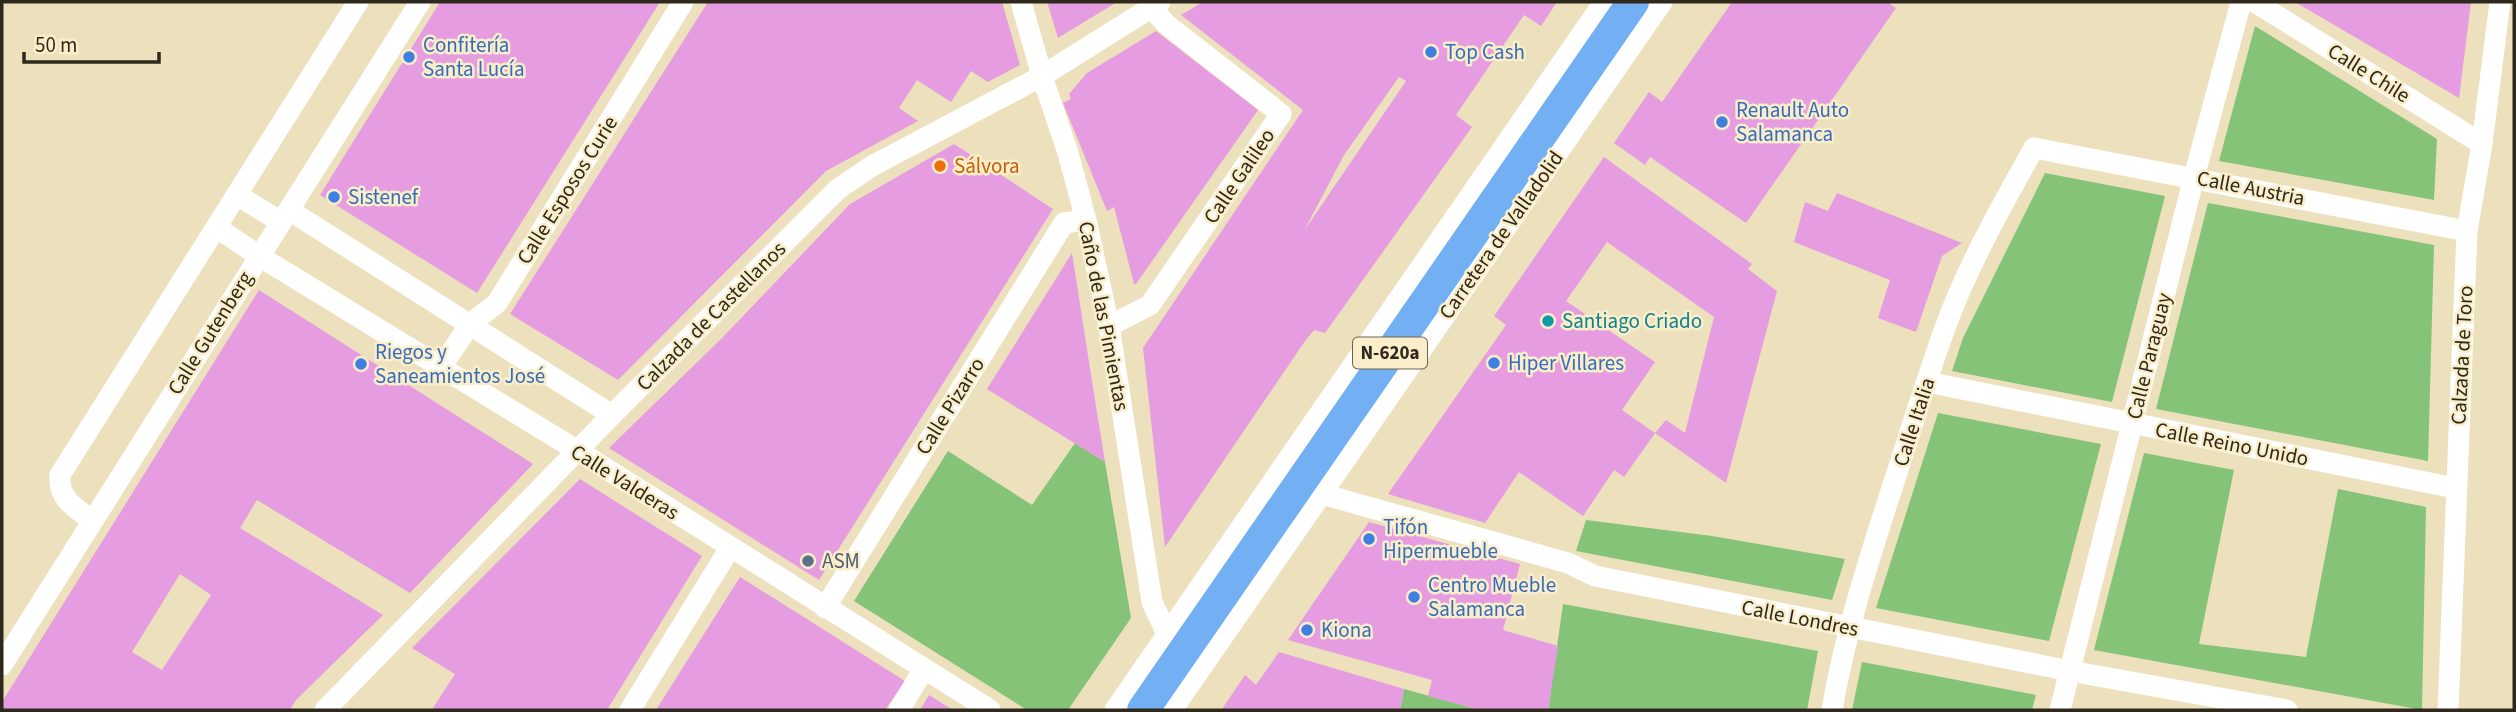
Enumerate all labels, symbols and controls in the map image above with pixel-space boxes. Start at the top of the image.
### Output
scale bar [24,21,159,65]
text: 50 m [35,30,77,60]
place label: Confitería Santa Lucía [423,30,524,84]
street label: Calle Chile [2322,36,2416,110]
place label: Top Cash [1445,37,1525,67]
marker: Top Cash [1423,44,1439,60]
marker: Confitería Santa Lucía [401,49,417,65]
place label: Renault Auto Salamanca [1736,95,1849,149]
street label: Calle Esposos Curie [509,110,625,270]
marker: Renault Auto Salamanca [1714,114,1730,130]
street label: Calle Galileo [1196,122,1282,230]
street label: Carretera de Valladolid [1431,145,1571,325]
place label: Sálvora [954,151,1020,181]
marker: Sálvora [932,158,948,174]
street label: Calle Austria [2195,163,2307,213]
place label: Sistenef [348,182,419,212]
marker: Sistenef [326,189,342,205]
street label: Caño de las Pimientas [1071,219,1137,413]
street label: Calzada de Castellanos [629,234,793,398]
street label: Calle Gutenberg [160,265,260,401]
street label: Calzada de Toro [2443,285,2481,425]
street label: Calle Paraguay [2119,289,2179,422]
place label: Santiago Criado [1562,306,1702,336]
marker: Santiago Criado [1540,313,1556,329]
place label: Riegos y Saneamientos José [375,337,545,391]
road number: N-620a [1353,338,1427,368]
place label: Hiper Villares [1508,348,1624,378]
street label: Calle Pizarro [908,352,992,460]
marker: Hiper Villares [1486,355,1502,371]
marker: Riegos y Saneamientos José [353,356,369,372]
street label: Calle Italia [1886,374,1942,470]
street label: Calle Reino Unido [2153,414,2311,474]
street label: Calle Valderas [565,437,685,527]
place label: Tifón Hipermueble [1383,512,1498,566]
marker: Tifón Hipermueble [1361,531,1377,547]
place label: ASM [822,546,860,576]
marker: ASM [800,553,816,569]
place label: Centro Mueble Salamanca [1428,570,1556,624]
marker: Centro Mueble Salamanca [1406,589,1422,605]
street label: Calle Londres [1739,592,1861,644]
place label: Kiona [1321,615,1372,645]
marker: Kiona [1299,622,1315,638]

